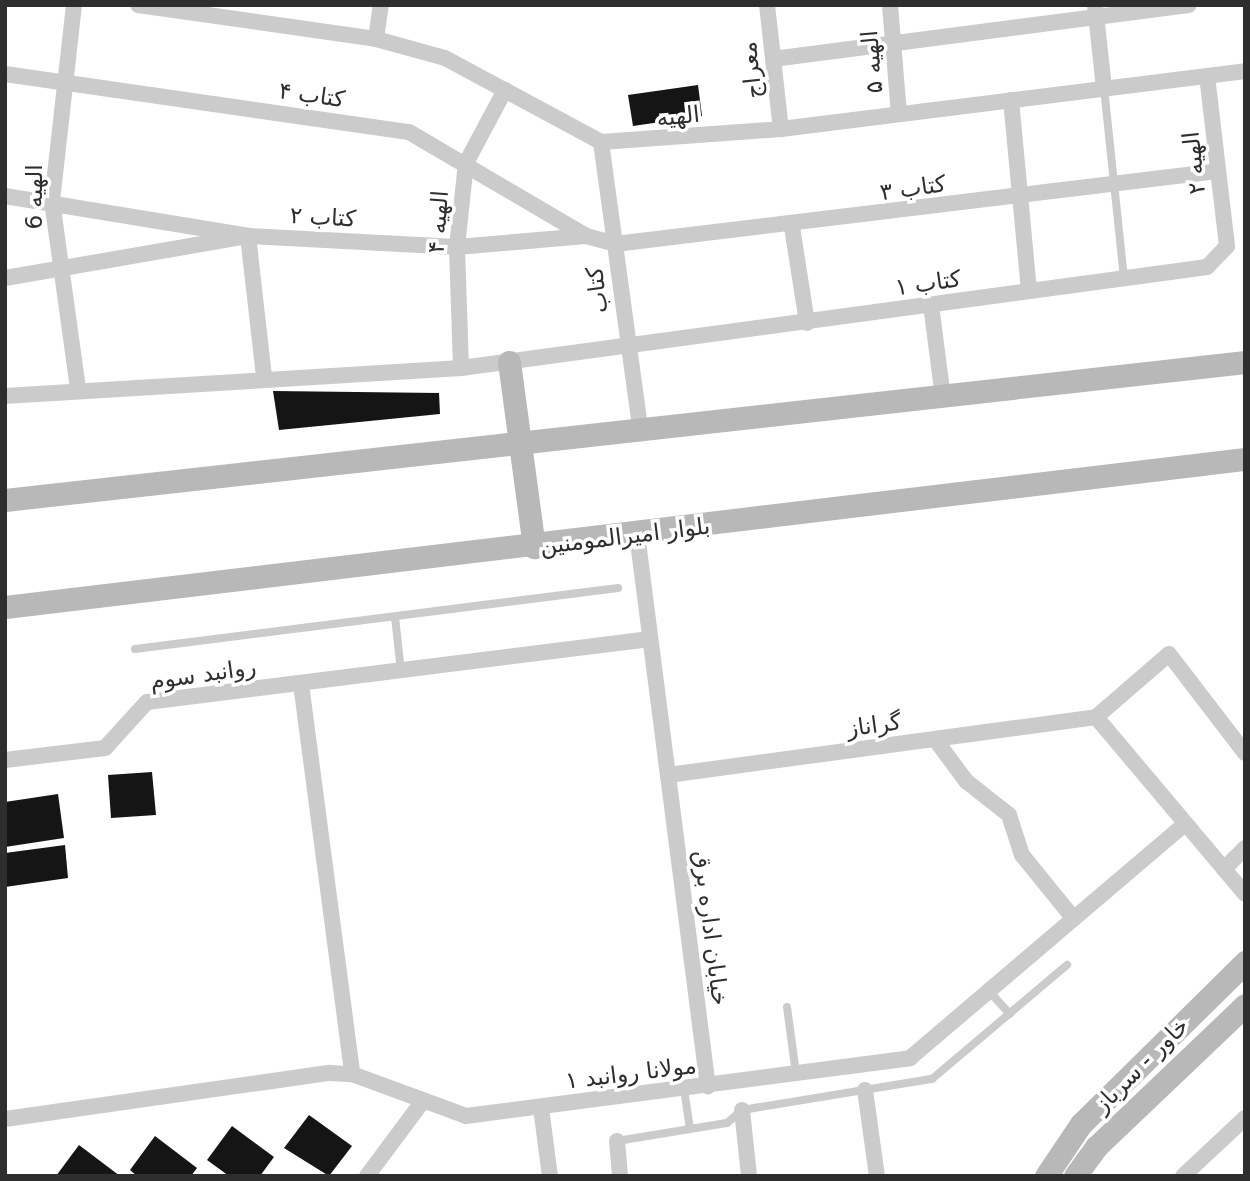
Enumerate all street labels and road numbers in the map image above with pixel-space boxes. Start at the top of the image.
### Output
street label: الهیه ۵ [856,29,888,95]
street label: معراج [734,40,768,100]
street label: کتاب ۴ [277,77,347,113]
street label: الهیه [655,100,701,132]
street label: الهیه ۲ [1177,130,1211,196]
street label: الهیه 6 [20,164,48,230]
street label: کتاب ۳ [878,170,948,206]
street label: الهیه ۴ [422,190,454,254]
street label: کتاب ۲ [289,201,357,233]
street label: کتاب [580,265,614,315]
street label: کتاب ۱ [893,265,963,301]
street label: بلوار امیرالمومنین [538,512,712,560]
street label: روانبد سوم [148,653,258,695]
street label: گراناز [845,708,903,742]
street label: خیابان اداره برق [688,849,734,1007]
street label: خاور - سرباز [1088,1012,1194,1118]
street label: مولانا روانبد ۱ [564,1051,698,1095]

